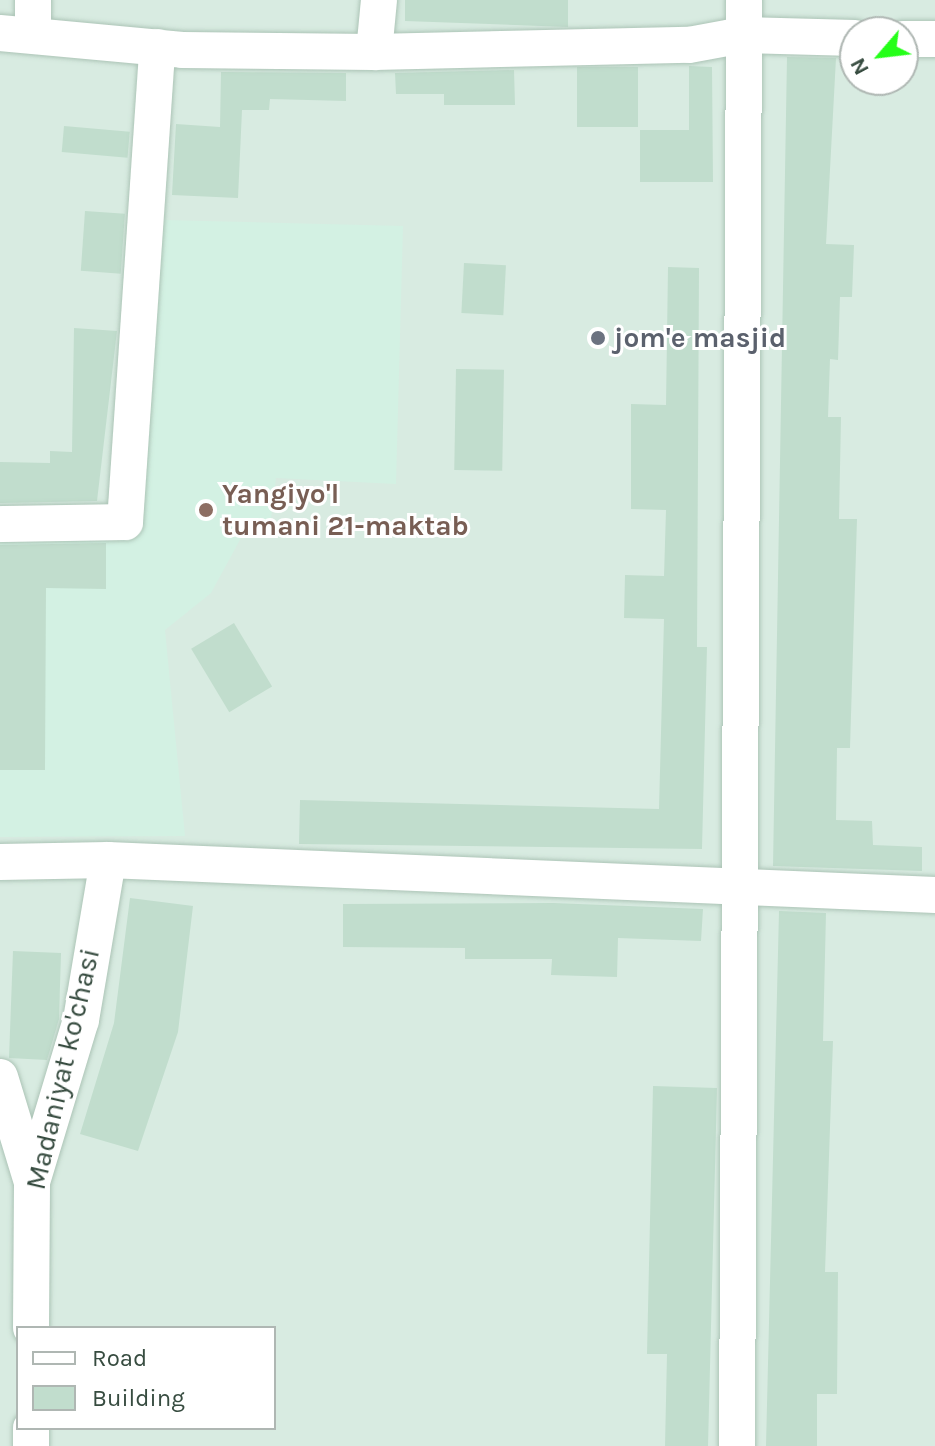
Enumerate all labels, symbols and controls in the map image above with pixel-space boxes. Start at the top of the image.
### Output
north arrow [839,16,919,96]
text: N [844,53,875,79]
place label: jom'e masjid [614,321,786,355]
marker: jom'e masjid [589,329,607,347]
place label: Yangiyo'l tumani 21-maktab [222,477,469,543]
marker: Yangiyo'l tumani 21-maktab [197,501,215,519]
street label: Madaniyat ko'chasi [19,945,107,1193]
legend [16,1326,276,1430]
text: Road [92,1344,147,1372]
text: Building [92,1384,185,1412]

